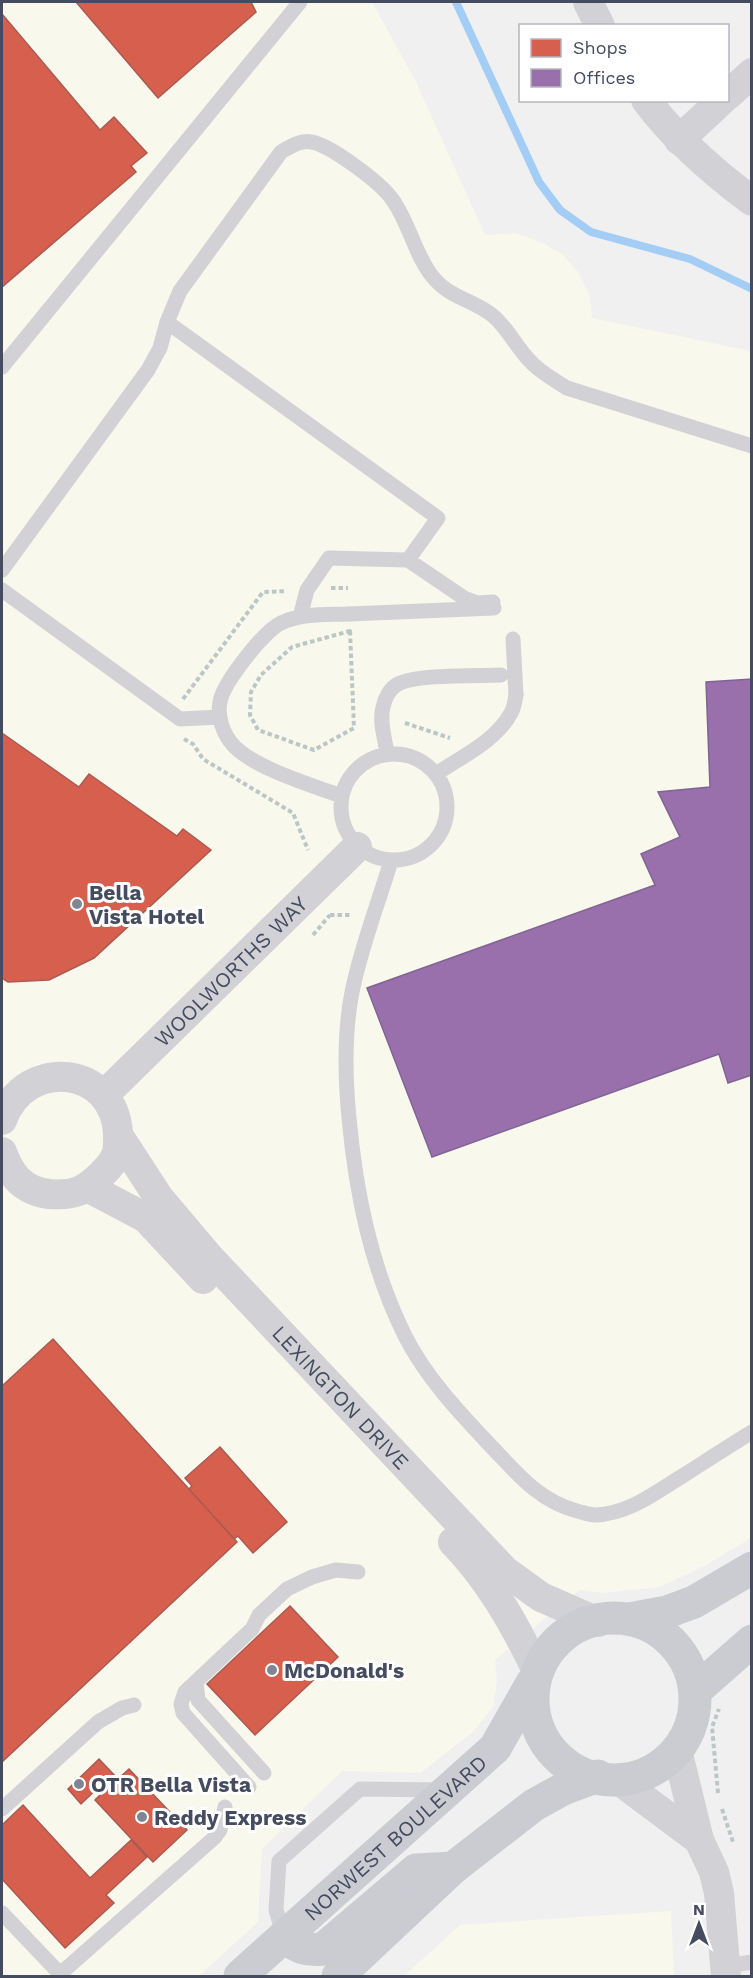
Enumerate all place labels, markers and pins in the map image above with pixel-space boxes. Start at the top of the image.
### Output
place label: Bella Vista Hotel [89,880,204,929]
marker: Bella Vista Hotel [70,897,84,911]
place label: McDonald's [284,1658,404,1683]
marker: McDonald's [265,1663,279,1677]
place label: OTR Bella Vista [91,1772,252,1797]
marker: OTR Bella Vista [72,1777,86,1791]
place label: Reddy Express [154,1805,306,1830]
marker: Reddy Express [135,1810,149,1824]

